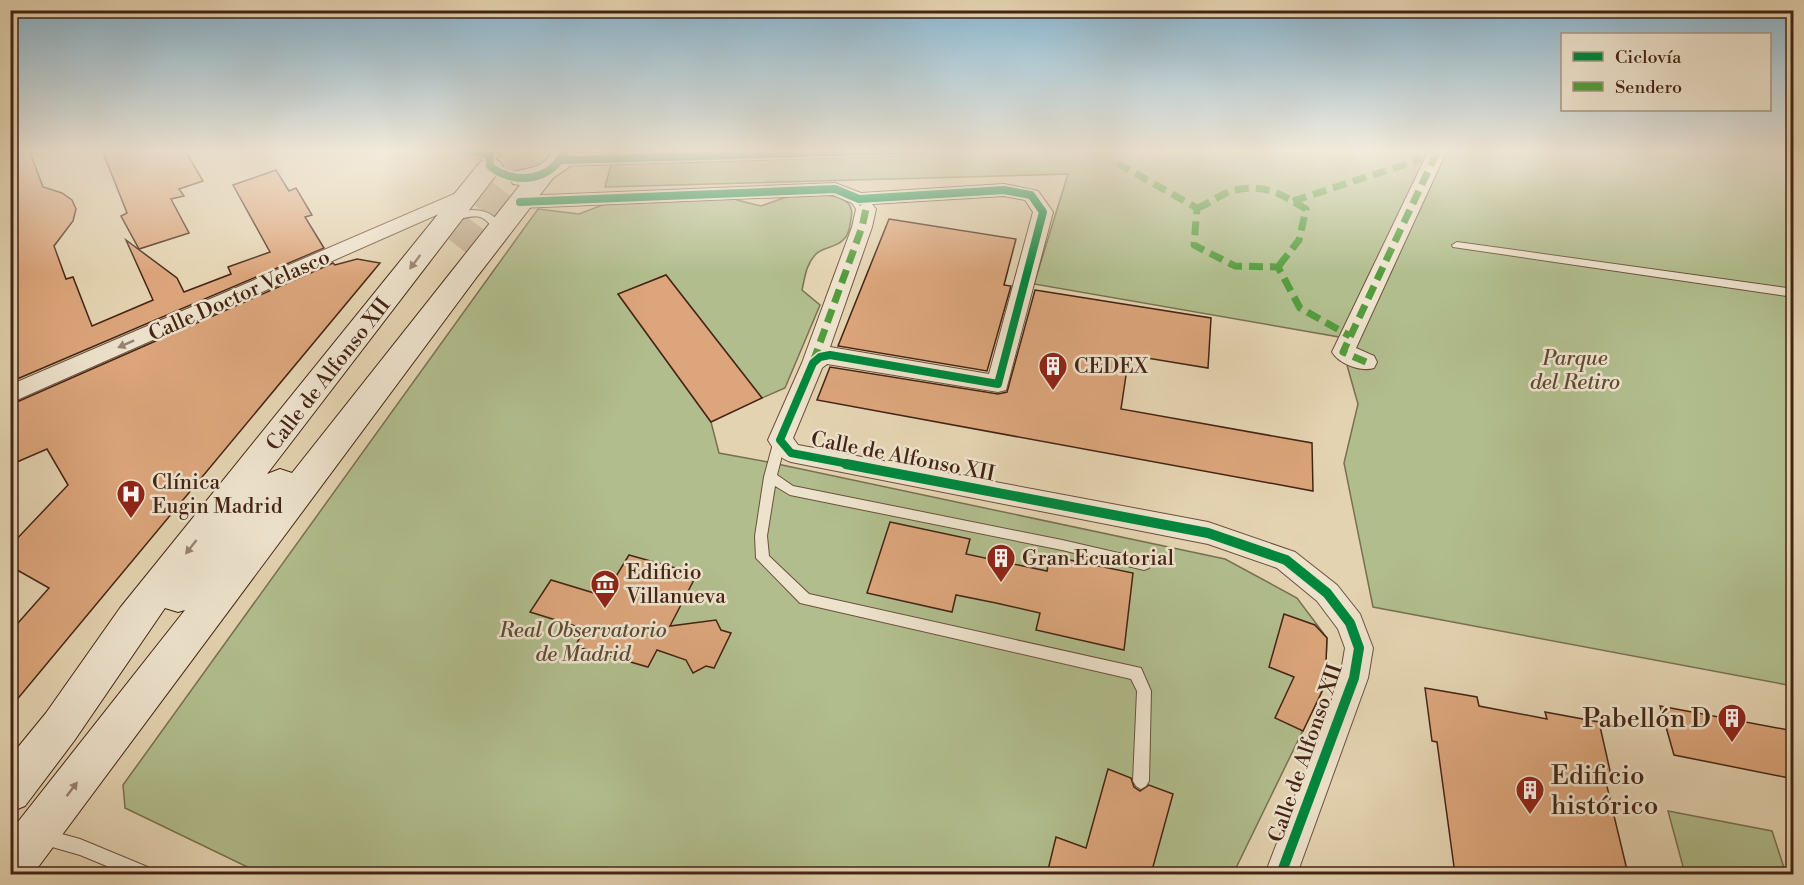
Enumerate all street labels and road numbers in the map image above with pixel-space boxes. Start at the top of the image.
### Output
street label: Calle Doctor Velasco [145,244,334,348]
street label: Calle de Alfonso XII [261,293,397,456]
street label: Calle de Alfonso XII [809,426,997,488]
street label: Calle de Alfonso XII [1263,661,1349,846]

